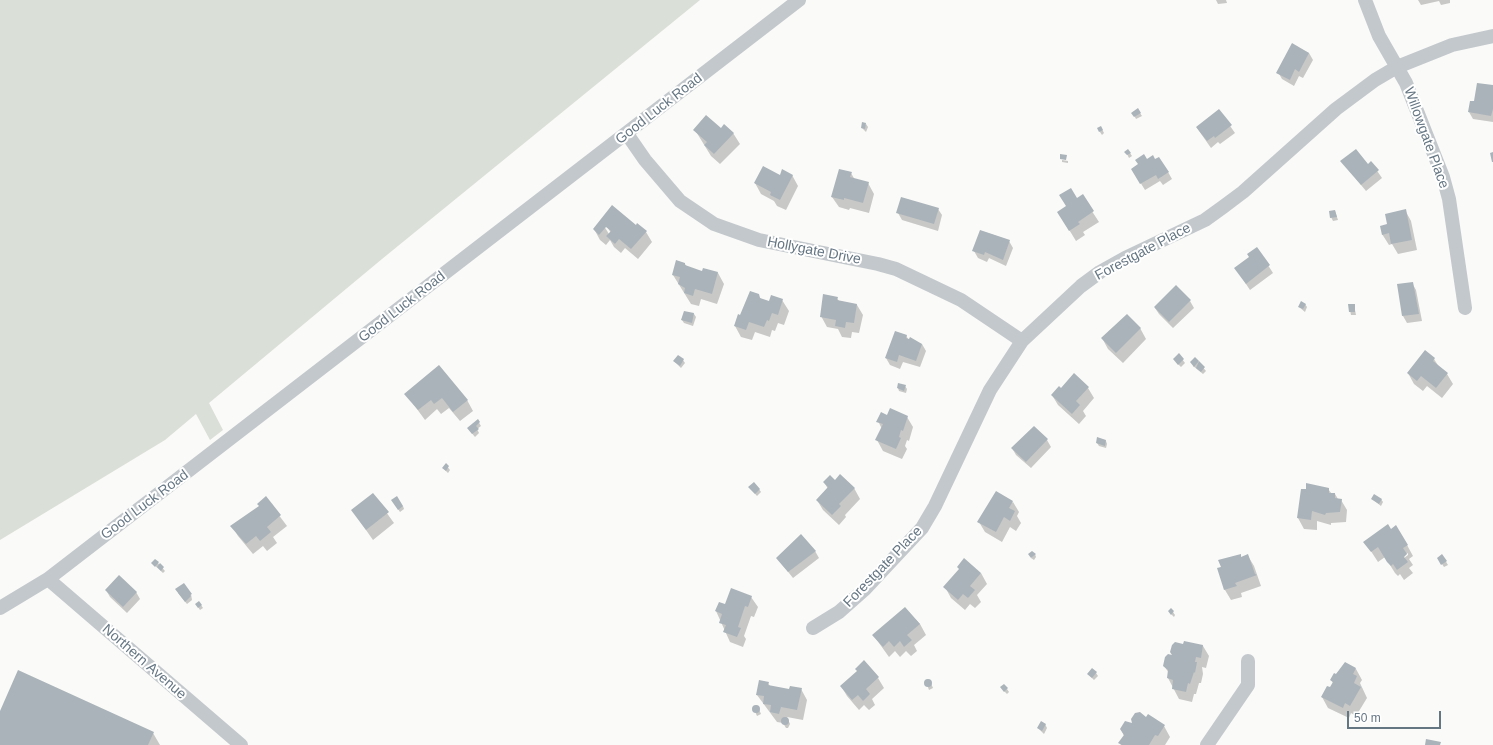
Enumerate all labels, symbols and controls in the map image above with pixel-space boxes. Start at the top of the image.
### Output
street label: Good Luck Road [612,70,706,148]
street label: Willowgate Place [1400,85,1452,191]
street label: Forestgate Place [1092,220,1194,284]
street label: Hollygate Drive [766,234,862,268]
street label: Good Luck Road [355,268,449,346]
street label: Good Luck Road [98,467,192,543]
street label: Forestgate Place [840,523,926,611]
street label: Northern Avenue [99,621,189,703]
scale bar [1349,703,1443,729]
text: 50 m [1354,711,1381,725]

